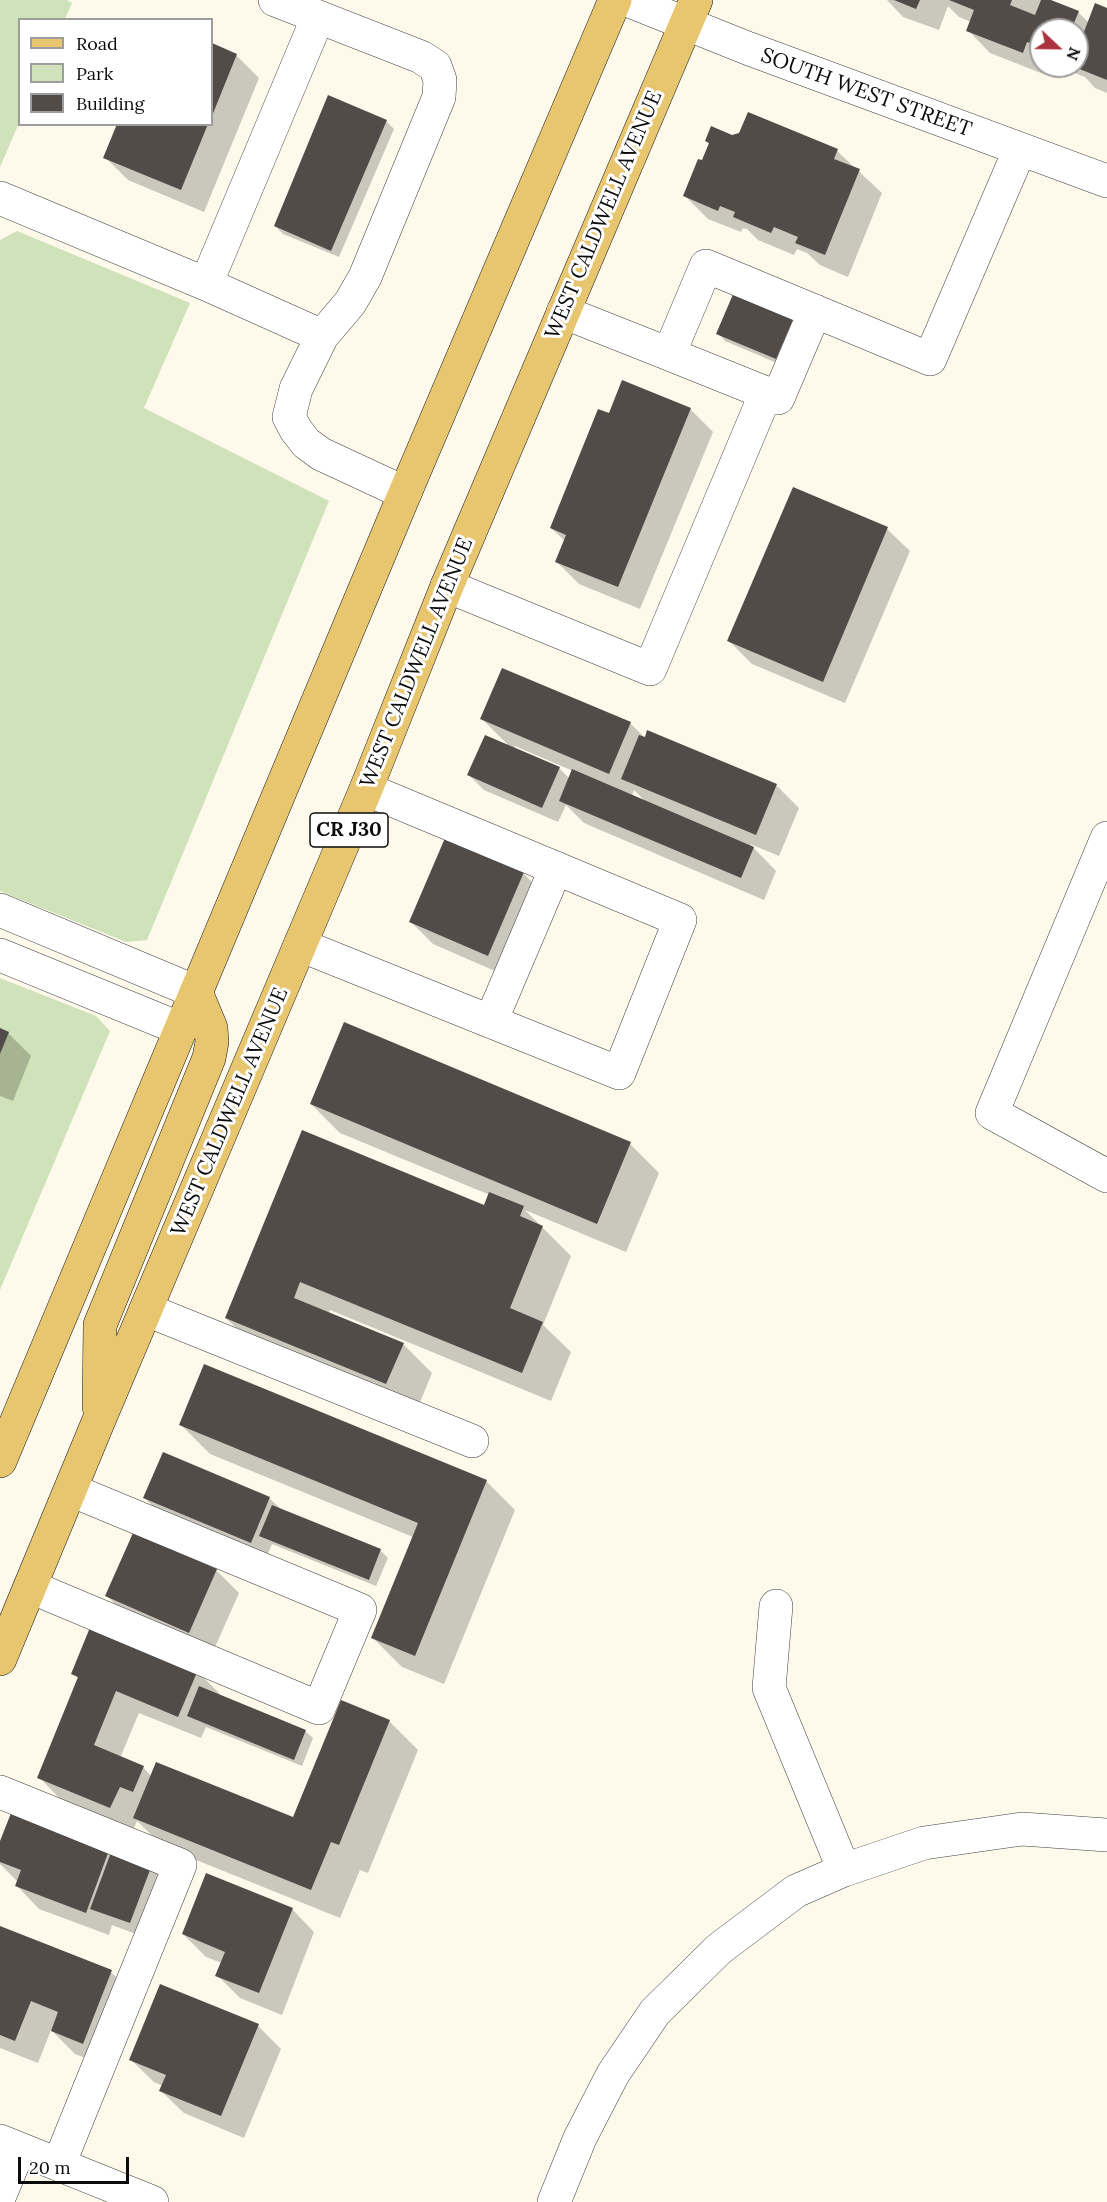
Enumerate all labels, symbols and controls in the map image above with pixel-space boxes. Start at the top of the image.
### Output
legend [18,18,213,126]
north arrow [1029,18,1089,78]
text: Road [76,32,118,55]
street label: SOUTH WEST STREET [757,43,975,143]
text: N [1062,45,1085,63]
text: Park [76,62,113,85]
street label: WEST CALDWELL AVENUE [540,87,668,343]
text: Building [76,92,144,115]
street label: WEST CALDWELL AVENUE [355,534,479,792]
road number: CR J30 [310,813,388,847]
street label: WEST CALDWELL AVENUE [166,984,294,1240]
scale bar [21,2145,132,2183]
text: 20 m [29,2156,71,2179]

